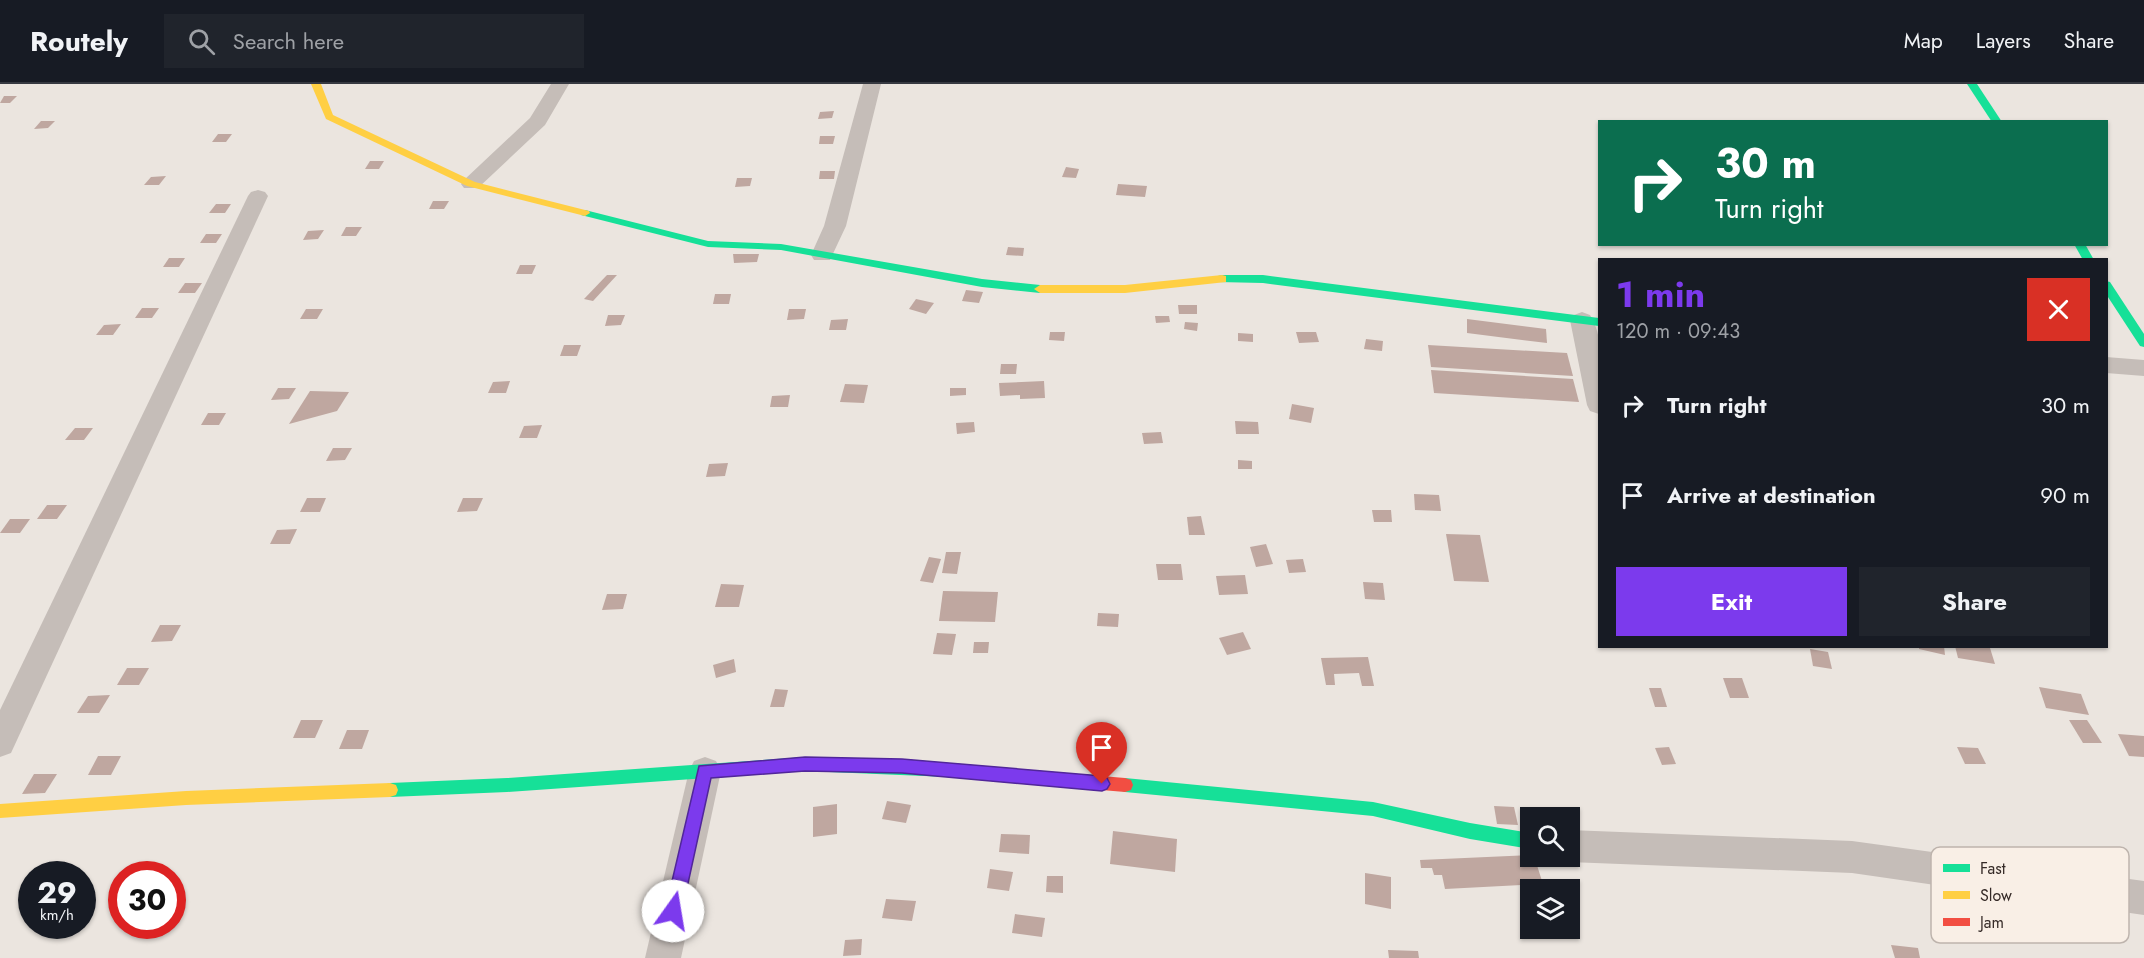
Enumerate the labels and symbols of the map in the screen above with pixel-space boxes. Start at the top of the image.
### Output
pin [1076,722,1127,784]
legend [1931,847,2129,943]
text: Fast [1980,857,2006,880]
speed limit sign: 30 [108,861,186,939]
position arrow [641,879,705,943]
text: Slow [1980,884,2012,907]
text: Jam [1978,911,2004,934]

